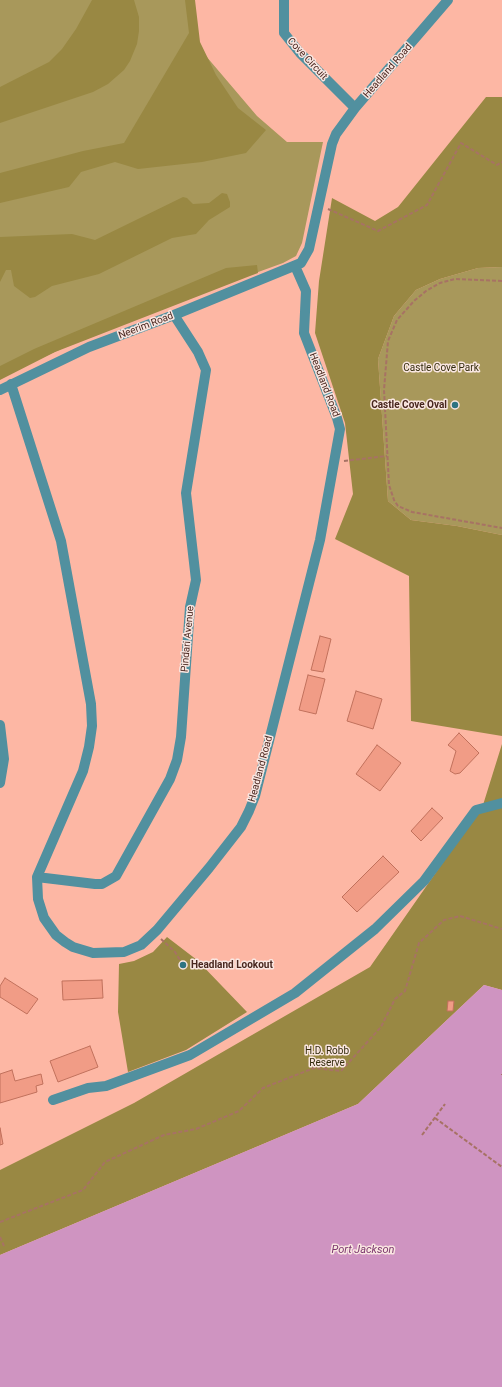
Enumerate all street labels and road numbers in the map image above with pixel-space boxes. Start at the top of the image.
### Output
street label: Cove Circuit [284,35,330,83]
street label: Headland Road [361,41,415,101]
street label: Neerim Road [117,310,175,342]
street label: Headland Road [306,351,342,419]
street label: Pindari Avenue [179,605,197,673]
street label: Headland Road [246,735,276,803]

